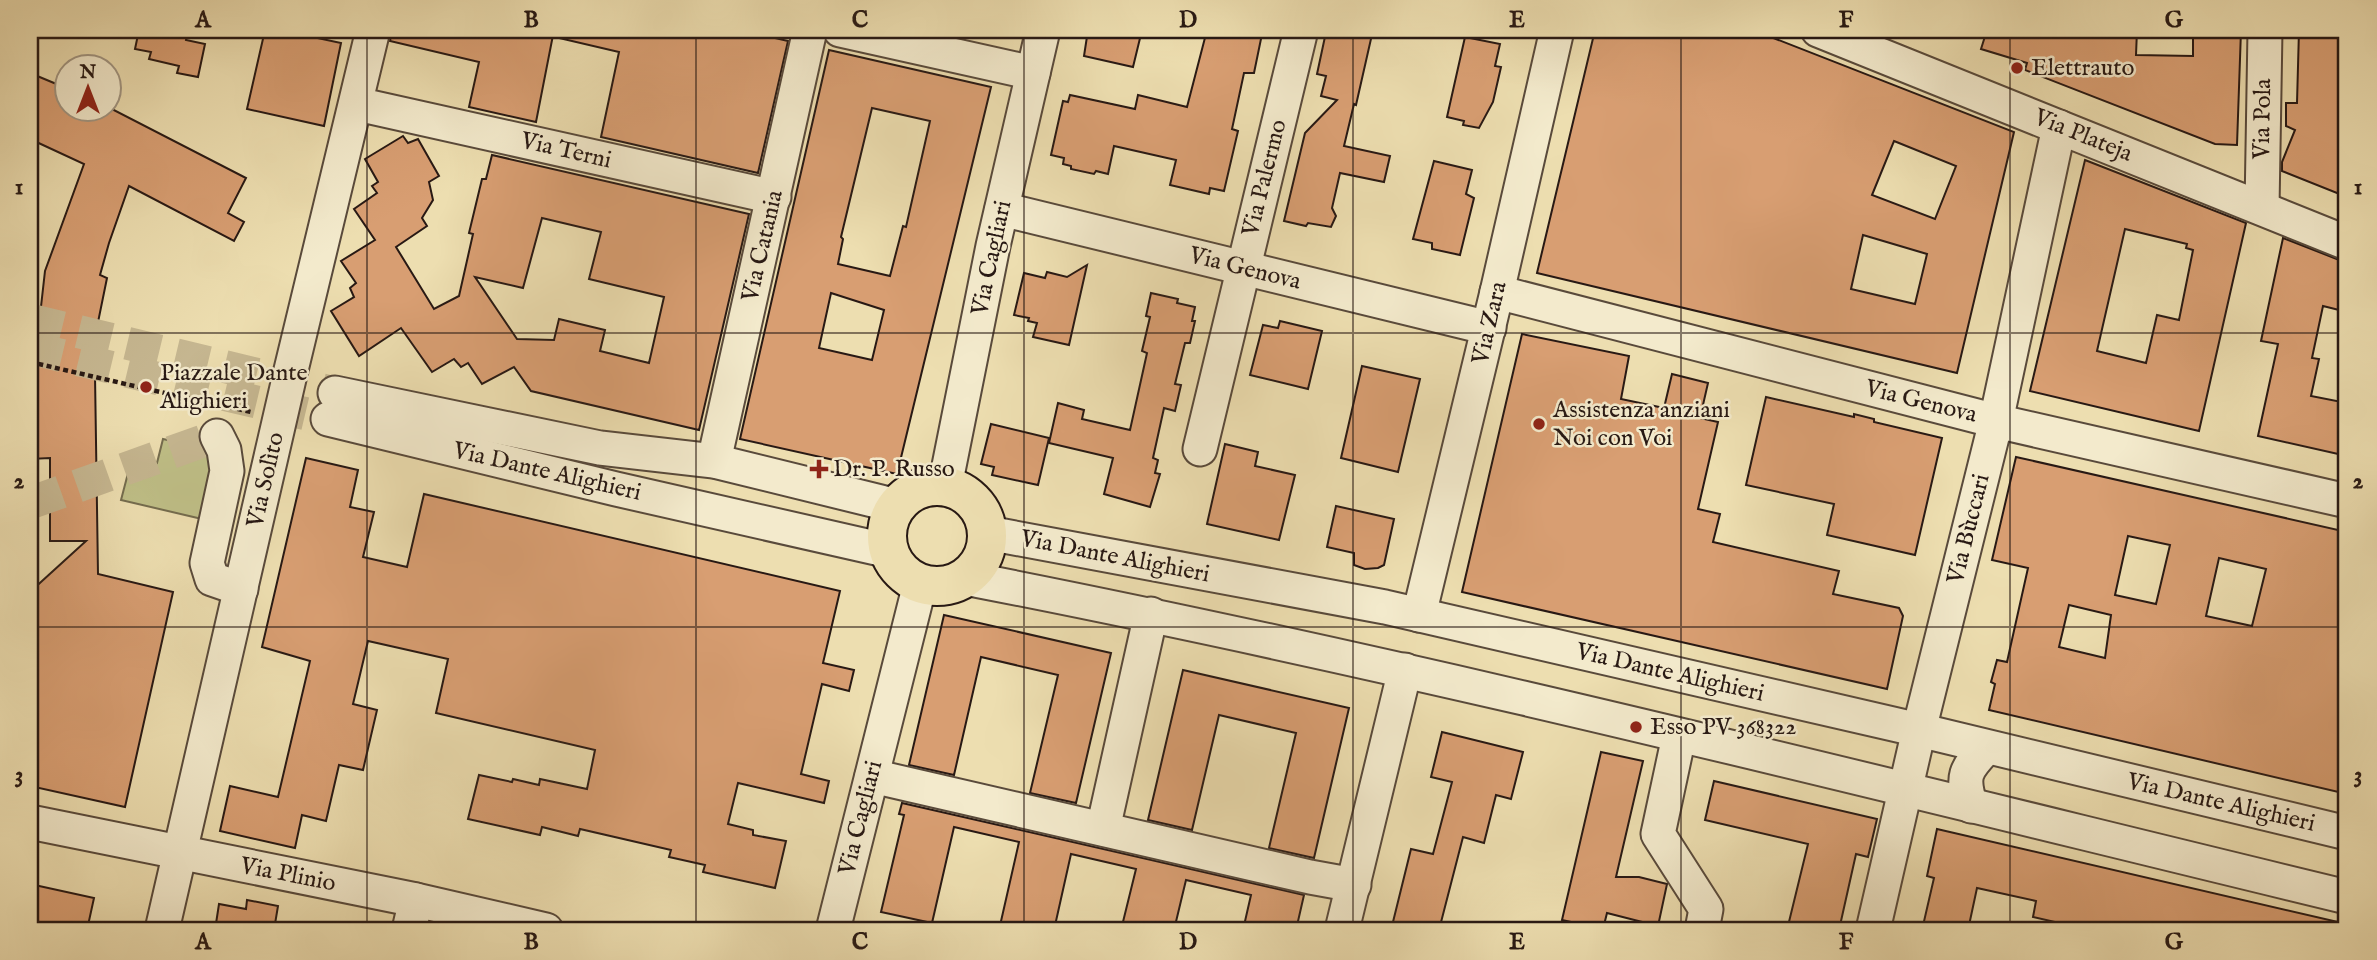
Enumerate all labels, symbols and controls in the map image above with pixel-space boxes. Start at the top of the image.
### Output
text: A [194,6,212,35]
text: B [523,6,539,35]
text: C [852,6,869,35]
text: D [1179,6,1197,35]
text: E [1509,6,1525,35]
text: F [1839,6,1854,35]
text: G [2165,6,2184,35]
north arrow [52,52,122,122]
place label: Elettrauto [2031,53,2134,84]
marker: Elettrauto [2009,60,2025,76]
text: N [79,61,97,85]
street label: Via Pola [2247,78,2279,161]
street label: Via Plateja [2028,102,2138,170]
street label: Via Palermo [1235,116,1295,241]
street label: Via Terni [517,125,614,176]
text: 1 [15,173,23,202]
text: 1 [2354,173,2362,202]
street label: Via Catania [735,187,791,306]
street label: Via Cagliari [964,198,1019,319]
street label: Via Genova [1185,240,1305,298]
street label: Via Zara [1465,278,1515,368]
place label: Piazzale Dante Alighieri [159,358,308,417]
street label: Via Genova [1861,373,1981,431]
marker: Piazzale Dante Alighieri [138,379,154,395]
place label: Assistenza anziani Noi con Voi [1552,395,1730,454]
marker: Assistenza anziani Noi con Voi [1531,416,1547,432]
street label: Via Solìto [240,429,292,532]
street label: Via Dante Alighieri [449,435,644,509]
place label: Dr. P. Russo [833,454,955,485]
marker: Dr. P. Russo [811,461,827,477]
text: 2 [14,467,25,496]
text: 2 [2353,467,2364,496]
street label: Via Bùccari [1940,471,1998,588]
street label: Via Dante Alighieri [1017,523,1212,591]
street label: Via Dante Alighieri [1572,636,1767,710]
place label: Esso PV 368322 [1650,712,1796,743]
marker: Esso PV 368322 [1628,719,1644,735]
street label: Via Cagliari [832,758,890,879]
text: 3 [15,761,23,790]
text: 3 [2354,761,2362,790]
street label: Via Dante Alighieri [2123,766,2318,840]
street label: Via Plinio [237,850,338,899]
text: A [194,928,212,957]
text: B [523,928,539,957]
text: C [852,928,869,957]
text: D [1179,928,1197,957]
text: E [1509,928,1525,957]
text: F [1839,928,1854,957]
text: G [2165,928,2184,957]

